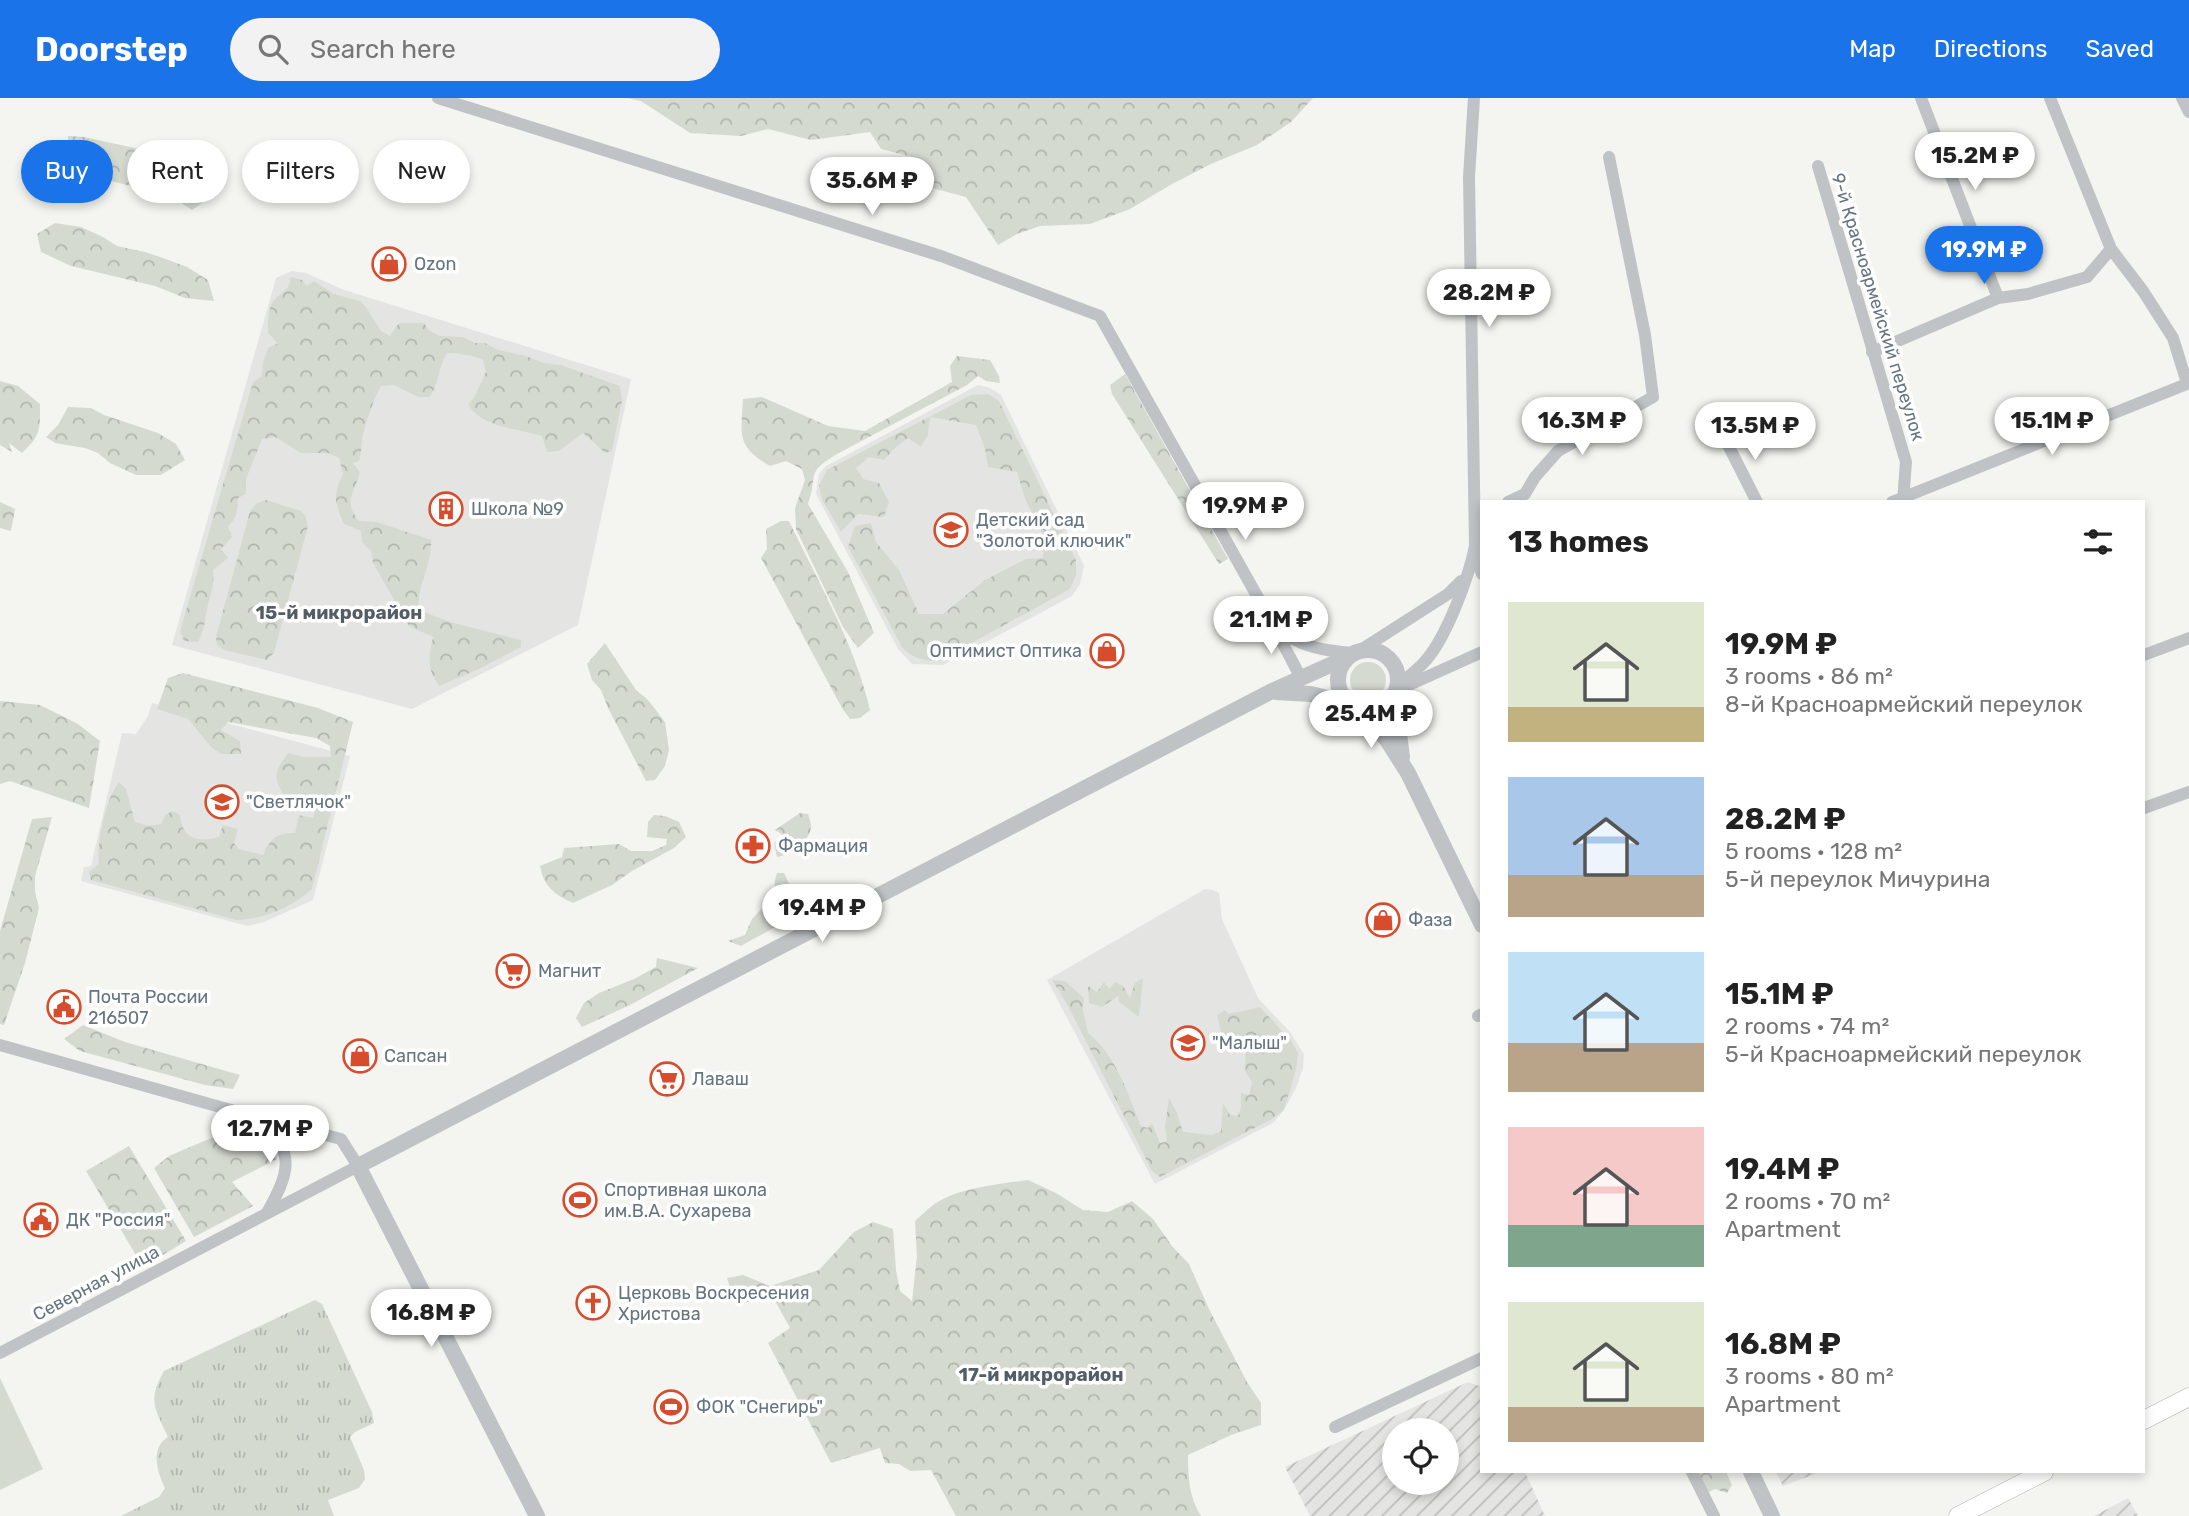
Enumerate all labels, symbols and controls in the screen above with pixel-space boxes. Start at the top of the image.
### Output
search box [230,18,720,81]
text: Doorstep [35,30,188,69]
icon: search [254,30,292,68]
text: Search here [310,34,456,65]
text: Map [1849,35,1896,63]
text: Directions [1934,35,2047,63]
text: Saved [2085,35,2154,63]
pin: 15.2M ₽ [1910,132,2040,192]
chip: Buy [21,140,113,203]
chip: Rent [127,140,228,203]
chip: Filters [242,140,359,203]
chip: New [373,140,470,203]
text: 15.2M ₽ [1931,141,2019,169]
pin: 35.6M ₽ [807,158,937,217]
text: 35.6M ₽ [826,166,918,194]
street label: 9-й Красноармейский переулок [1827,171,1929,444]
pin: 19.9M ₽ [1919,226,2049,286]
text: 19.9M ₽ [1941,235,2027,263]
shop icon: Ozon [370,245,408,283]
place label: Ozon [414,253,456,275]
pin: 28.2M ₽ [1424,270,1554,329]
text: 28.2M ₽ [1443,278,1535,306]
pin: 16.3M ₽ [1517,398,1647,457]
pin: 15.1M ₽ [1987,398,2117,457]
pin: 13.5M ₽ [1690,402,1820,462]
text: 16.3M ₽ [1538,406,1626,434]
text: 15.1M ₽ [2010,406,2094,434]
text: 13.5M ₽ [1711,411,1799,439]
pin: 19.9M ₽ [1180,482,1310,542]
building icon: Школа №9 [427,490,465,528]
text: 19.9M ₽ [1202,491,1288,519]
place label: Школа №9 [471,498,564,520]
place label: Детский сад "Золотой ключик" [976,509,1131,552]
school or university icon: Детский сад "Золотой ключик" [932,511,970,549]
icon: filters [2079,523,2117,561]
text: 13 homes [1508,524,1649,560]
pin: 21.1M ₽ [1206,596,1336,656]
district label: 15-й микрорайон [256,601,423,624]
text: 21.1M ₽ [1229,605,1313,633]
text: 19.9M ₽ [1725,626,1837,662]
icon: home [1564,630,1648,714]
shop icon: Оптимист Оптика [1088,632,1126,670]
place label: Оптимист Оптика [930,640,1082,662]
text: 3 rooms · 86 m² [1725,662,1893,690]
pin: 25.4M ₽ [1306,690,1436,750]
text: 8-й Красноармейский переулок [1725,690,2082,718]
text: 25.4M ₽ [1325,699,1417,727]
school or university icon: "Светлячок" [203,783,241,821]
place label: "Светлячок" [246,791,351,813]
text: 28.2M ₽ [1725,801,1846,837]
icon: home [1564,805,1648,889]
pharmacy icon: Фармация [734,827,772,865]
place label: Фармация [778,835,868,857]
text: 5 rooms · 128 m² [1725,837,1902,865]
text: 5-й переулок Мичурина [1725,865,1990,893]
pin: 19.4M ₽ [757,884,887,944]
text: 19.4M ₽ [778,893,866,921]
shop icon: Фаза [1364,901,1402,939]
place label: Фаза [1408,909,1453,931]
supermarket icon: Магнит [494,952,532,990]
place label: Магнит [538,960,601,982]
text: 15.1M ₽ [1725,976,1834,1012]
icon: home [1564,980,1648,1064]
place label: Почта России 216507 [88,986,208,1029]
public building icon: Почта России 216507 [45,988,83,1026]
text: 2 rooms · 74 m² [1725,1012,1889,1040]
school or university icon: "Малыш" [1169,1024,1207,1062]
place label: "Малыш" [1212,1032,1287,1054]
shop icon: Сапсан [341,1037,379,1075]
text: 5-й Красноармейский переулок [1725,1040,2082,1068]
place label: Сапсан [384,1045,447,1067]
supermarket icon: Лаваш [648,1060,686,1098]
place label: Лаваш [692,1068,749,1090]
pin: 12.7M ₽ [205,1105,335,1165]
text: 12.7M ₽ [227,1114,313,1142]
text: 19.4M ₽ [1725,1151,1839,1187]
icon: home [1564,1155,1648,1239]
place label: Спортивная школа им.В.А. Сухарева [604,1179,767,1222]
sports icon: Спортивная школа им.В.А. Сухарева [561,1181,599,1219]
text: 2 rooms · 70 m² [1725,1187,1890,1215]
public building icon: ДК "Россия" [22,1201,60,1239]
place label: ДК "Россия" [66,1209,171,1231]
text: Apartment [1725,1215,1841,1243]
street label: Северная улица [29,1240,163,1326]
place label: Церковь Воскресения Христова [618,1282,810,1325]
church icon: Церковь Воскресения Христова [574,1284,612,1322]
pin: 16.8M ₽ [366,1290,496,1349]
text: 16.8M ₽ [387,1298,475,1326]
text: 16.8M ₽ [1725,1326,1841,1362]
icon: home [1564,1330,1648,1414]
text: 3 rooms · 80 m² [1725,1362,1894,1390]
district label: 17-й микрорайон [958,1363,1124,1386]
sports icon: ФОК "Снегирь" [652,1388,690,1426]
text: Apartment [1725,1390,1841,1418]
place label: ФОК "Снегирь" [696,1396,823,1418]
map controls [1382,1418,1459,1495]
button: locate [1382,1418,1459,1495]

